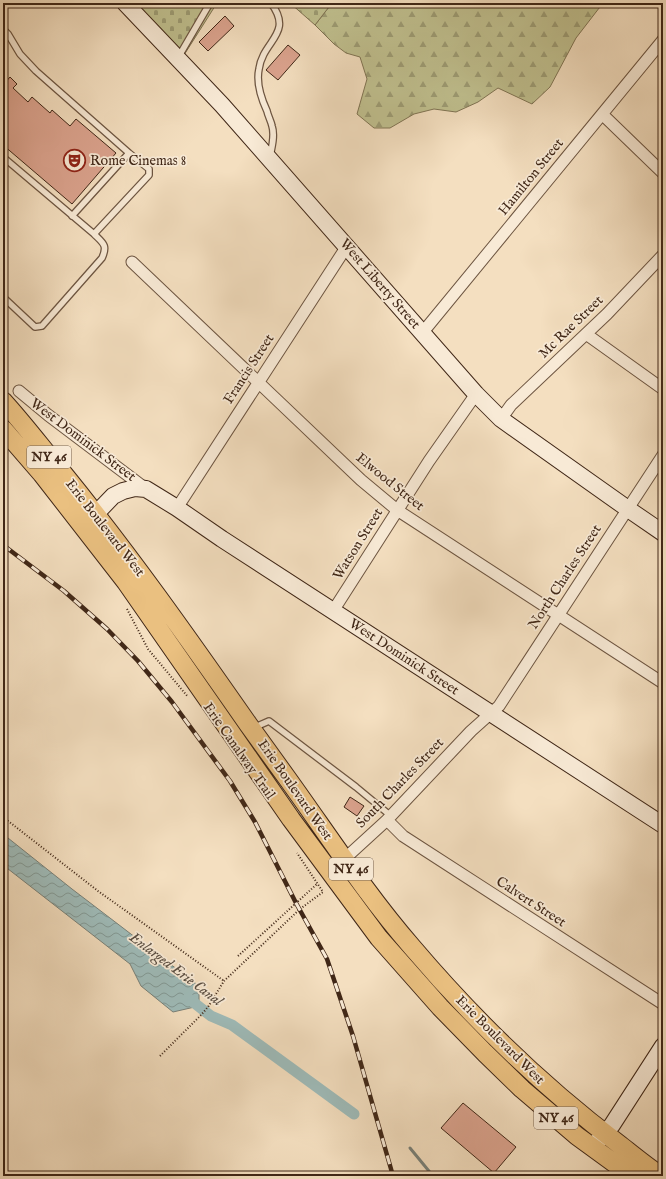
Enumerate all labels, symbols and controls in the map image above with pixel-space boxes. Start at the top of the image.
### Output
street label: Hamilton Street [494,135,568,219]
theatre icon: Rome Cinemas 8 [61,148,87,174]
place label: Rome Cinemas 8 [90,152,186,170]
street label: West Liberty Street [336,235,424,333]
street label: Mc Rae Street [535,292,607,362]
street label: Francis Street [220,330,278,407]
street label: West Dominick Street [27,394,140,486]
road number: NY 46 [27,446,71,468]
street label: Elwood Street [352,449,428,515]
street label: Erie Boulevard West [61,476,149,581]
street label: Watson Street [329,505,387,583]
street label: North Charles Street [524,521,606,633]
street label: West Dominick Street [346,615,463,699]
street label: Erie Canalway Trail [199,699,279,803]
street label: South Charles Street [352,734,448,832]
street label: Erie Boulevard West [254,736,337,844]
road number: NY 46 [329,858,373,880]
street label: Calvert Street [493,873,570,931]
water label: Enlarged Erie Canal [124,927,228,1012]
street label: Erie Boulevard West [452,992,549,1089]
road number: NY 46 [534,1107,578,1129]

